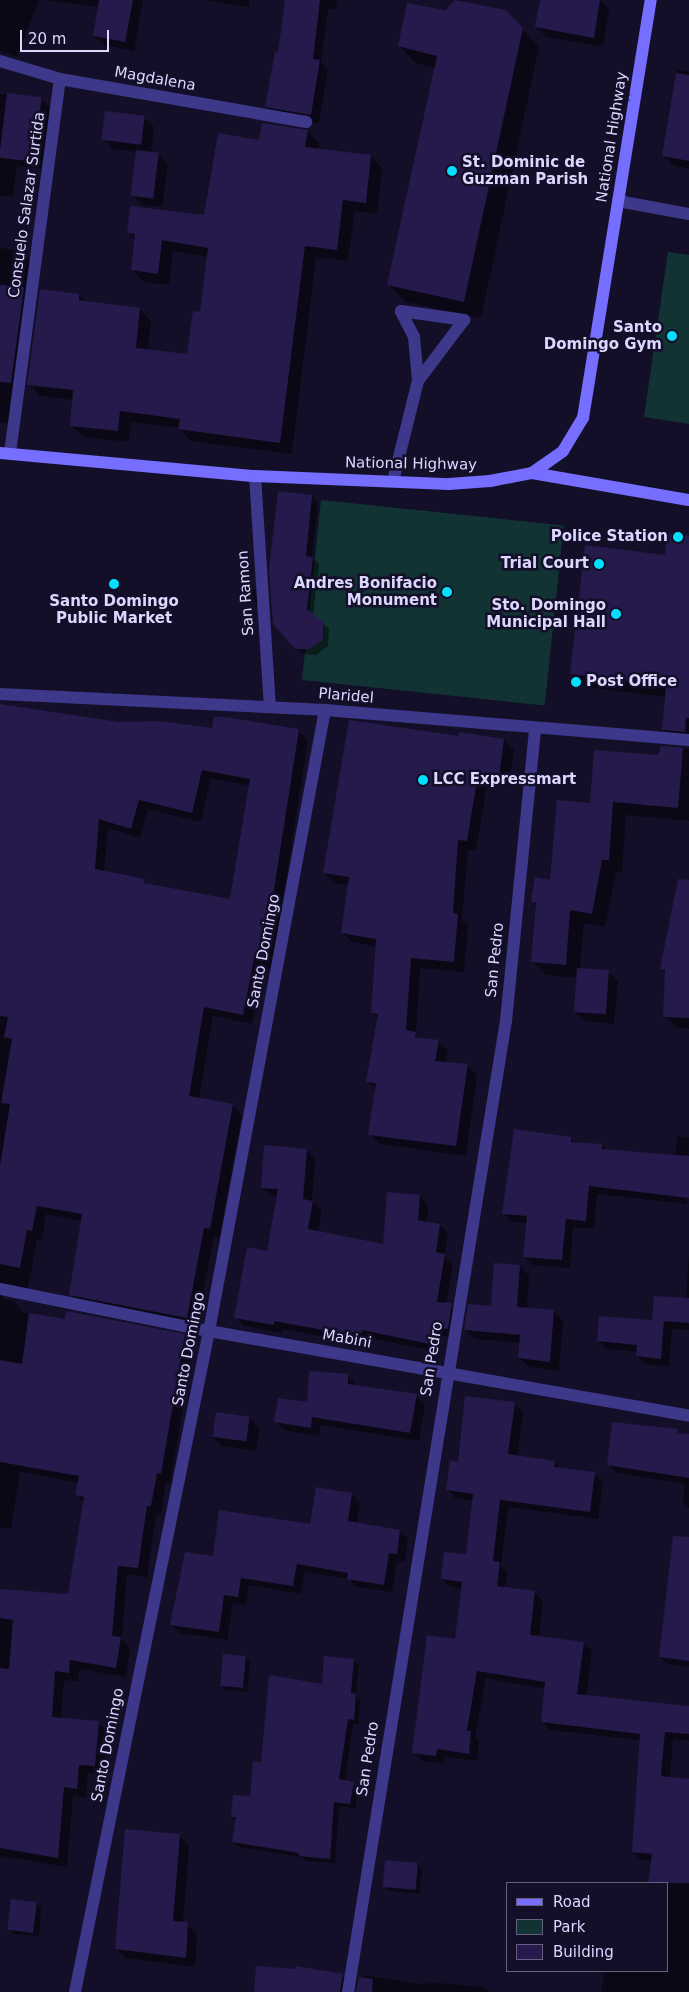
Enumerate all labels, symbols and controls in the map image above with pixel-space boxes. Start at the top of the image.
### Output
scale bar [22,20,111,52]
text: 20 m [28,30,66,48]
street label: Magdalena [113,63,197,95]
street label: National Highway [593,70,631,204]
street label: Consuelo Salazar Surtida [5,111,49,299]
place label: St. Dominic de Guzman Parish [462,153,588,188]
marker: St. Dominic de Guzman Parish [446,165,458,177]
place label: Santo Domingo Gym [544,318,662,353]
marker: Santo Domingo Gym [666,330,678,342]
street label: National Highway [345,454,477,474]
place label: Police Station [551,528,668,546]
marker: Police Station [672,531,684,543]
street label: San Ramon [234,550,258,636]
place label: Trial Court [501,555,589,573]
marker: Trial Court [593,558,605,570]
place label: Andres Bonifacio Monument [294,574,437,609]
marker: Santo Domingo Public Market [108,578,120,590]
marker: Andres Bonifacio Monument [441,586,453,598]
place label: Santo Domingo Public Market [49,592,179,627]
place label: Sto. Domingo Municipal Hall [486,596,606,631]
marker: Sto. Domingo Municipal Hall [610,608,622,620]
place label: Post Office [586,673,677,691]
marker: Post Office [570,676,582,688]
street label: Plaridel [317,685,375,707]
place label: LCC Expressmart [433,771,576,789]
marker: LCC Expressmart [417,774,429,786]
street label: Santo Domingo [244,892,284,1010]
street label: San Pedro [482,922,508,998]
street label: Santo Domingo [169,1290,209,1408]
street label: San Pedro [417,1320,447,1398]
street label: Mabini [321,1326,373,1352]
street label: Santo Domingo [88,1686,128,1804]
street label: San Pedro [353,1720,383,1798]
legend [507,1882,669,1972]
text: Road [553,1893,591,1911]
text: Park [553,1918,585,1936]
text: Building [553,1943,614,1961]

